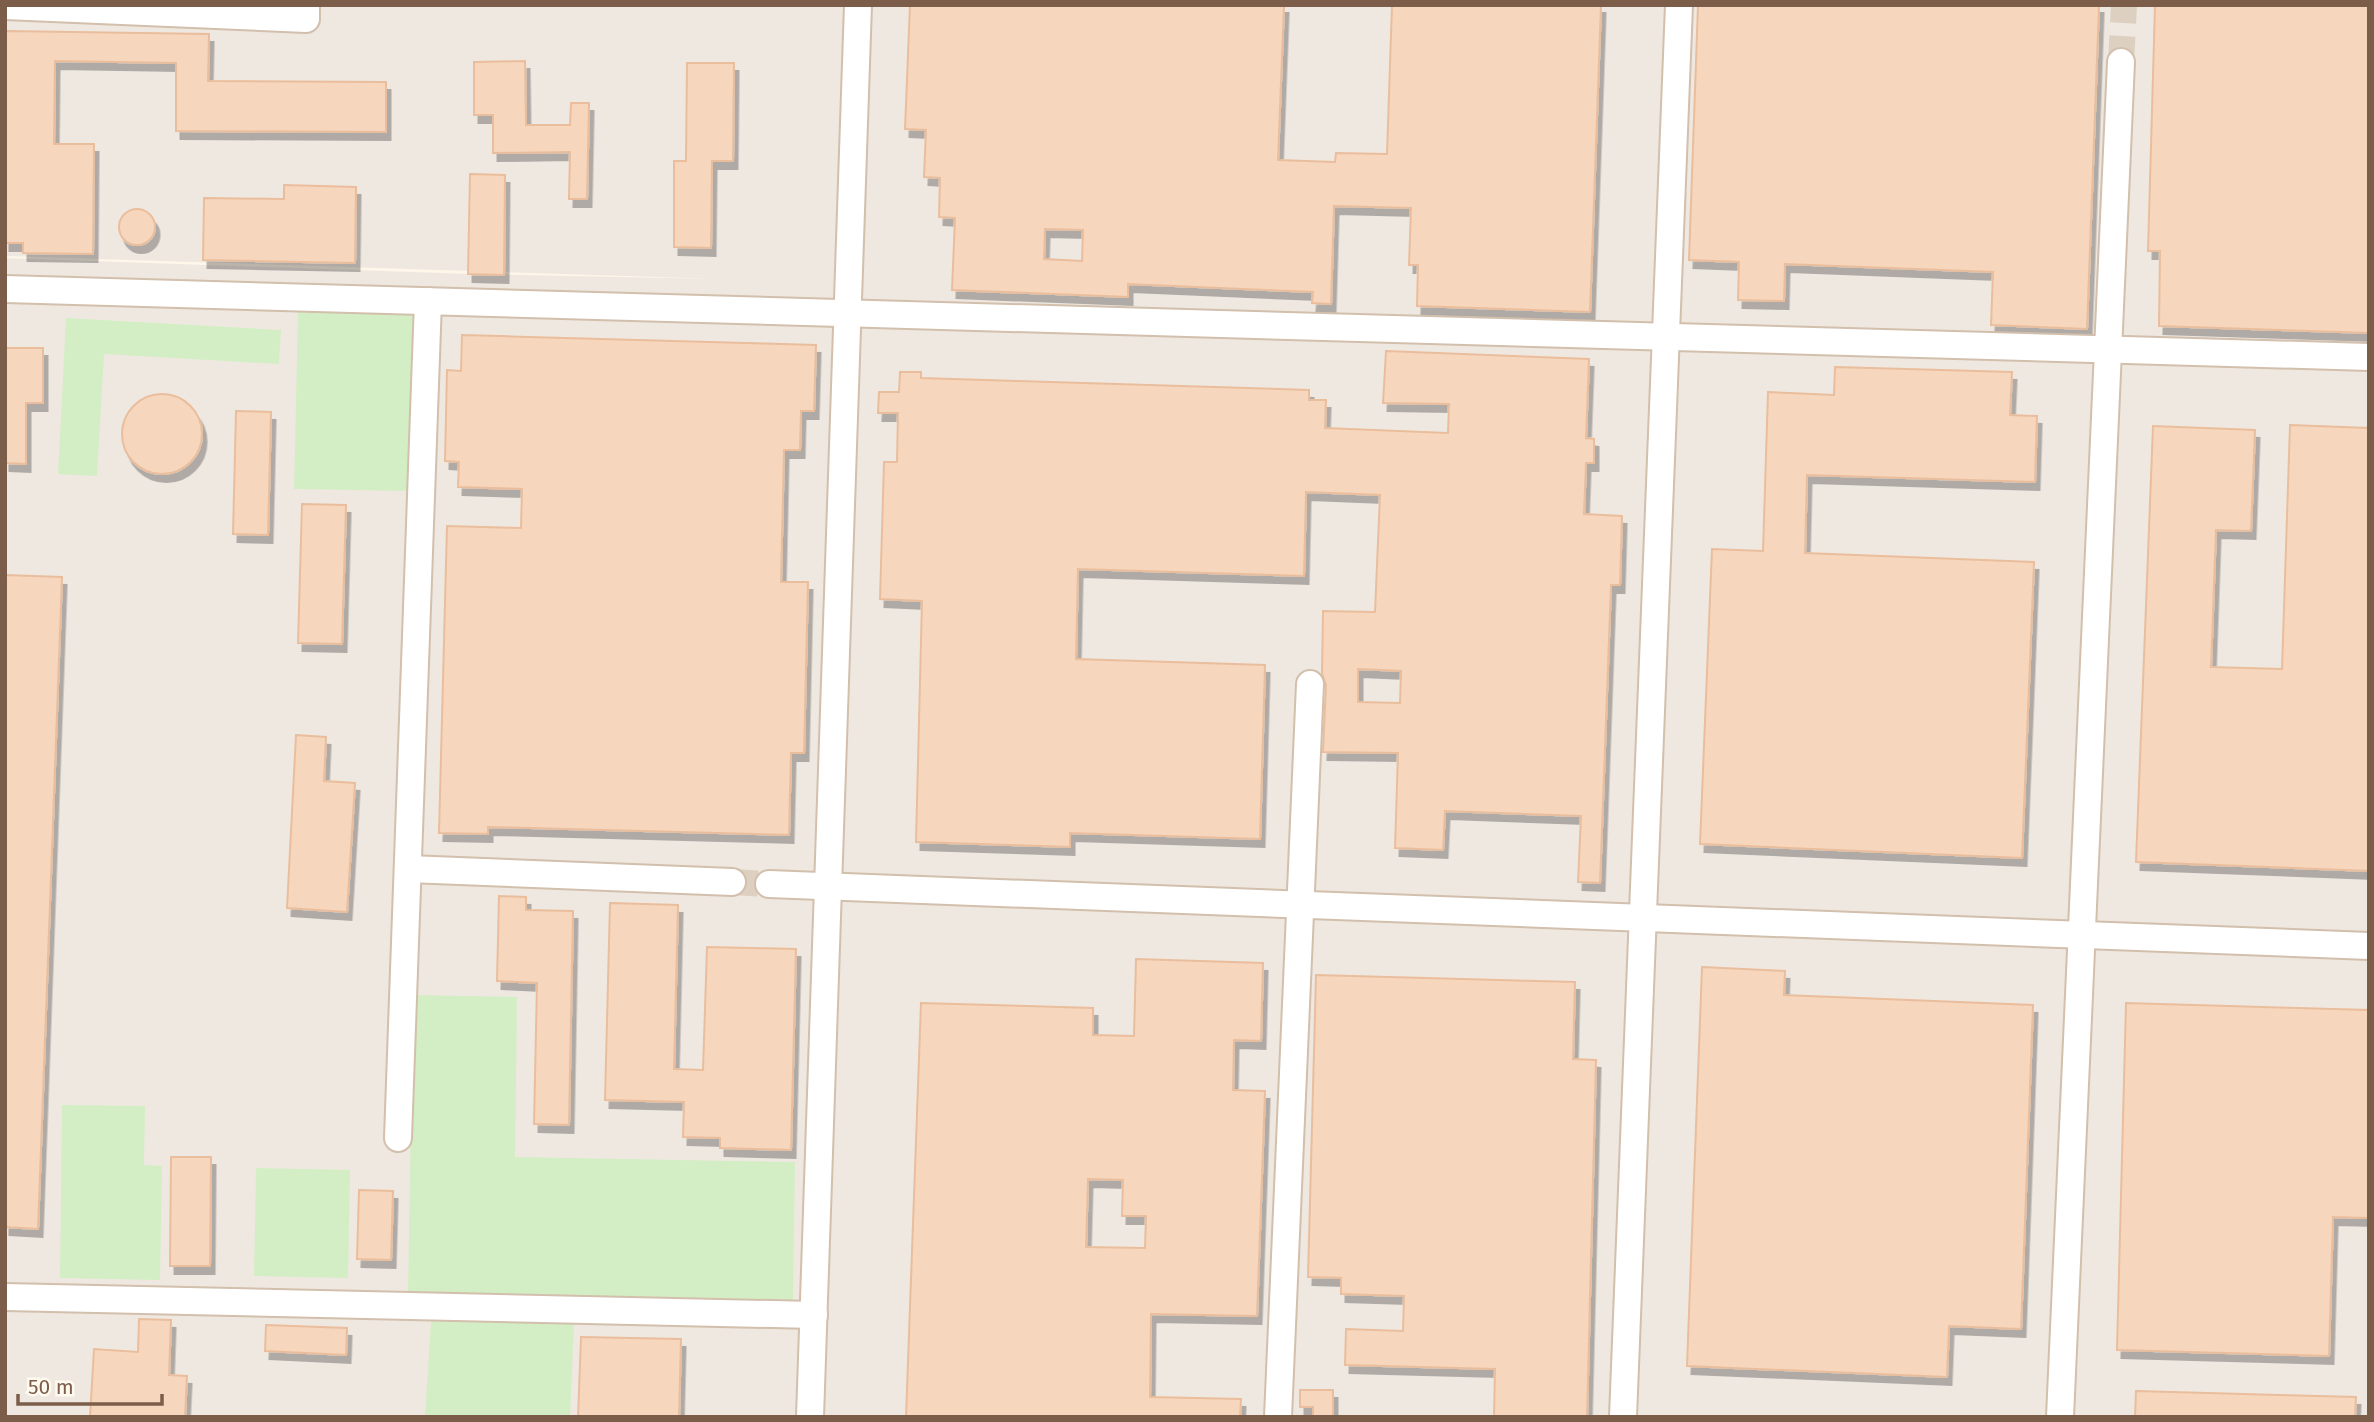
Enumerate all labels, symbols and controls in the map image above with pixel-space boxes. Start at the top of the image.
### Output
scale bar [18,1362,161,1406]
text: 50 m [28,1374,74,1400]

